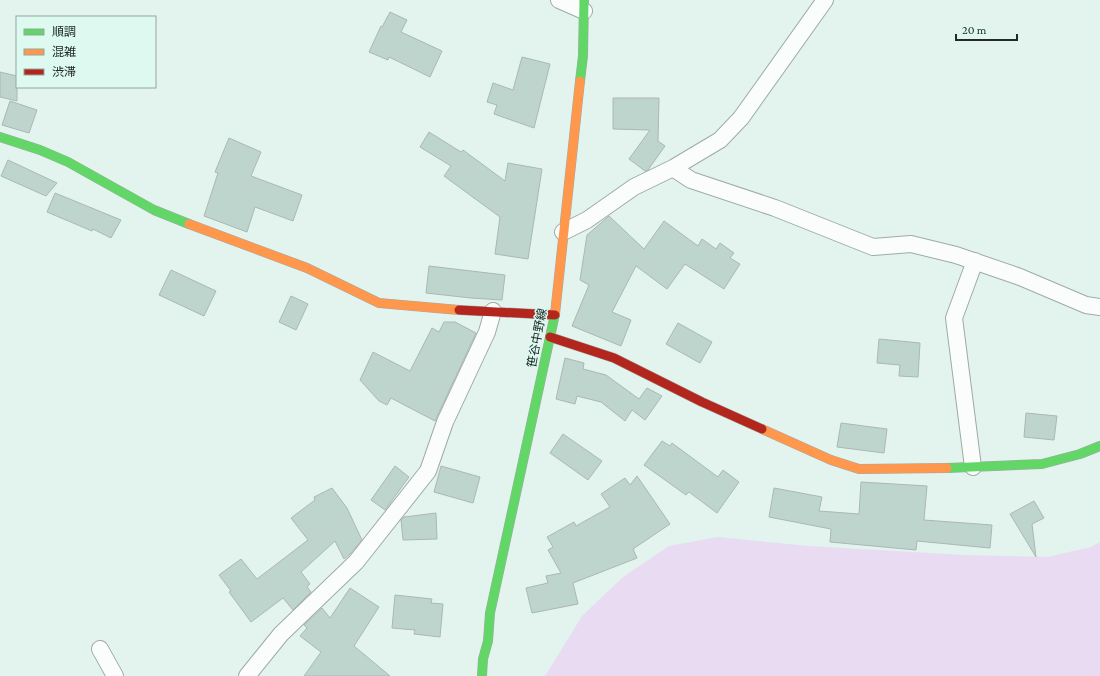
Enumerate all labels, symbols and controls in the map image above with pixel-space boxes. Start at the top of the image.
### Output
legend [16,16,156,88]
scale bar [956,16,1017,42]
text: 20 m [962,23,987,37]
text: 順調 [52,25,76,39]
text: 混雑 [52,45,76,59]
text: 渋滞 [52,65,76,79]
street label: 笹谷中野線 [524,307,550,369]

